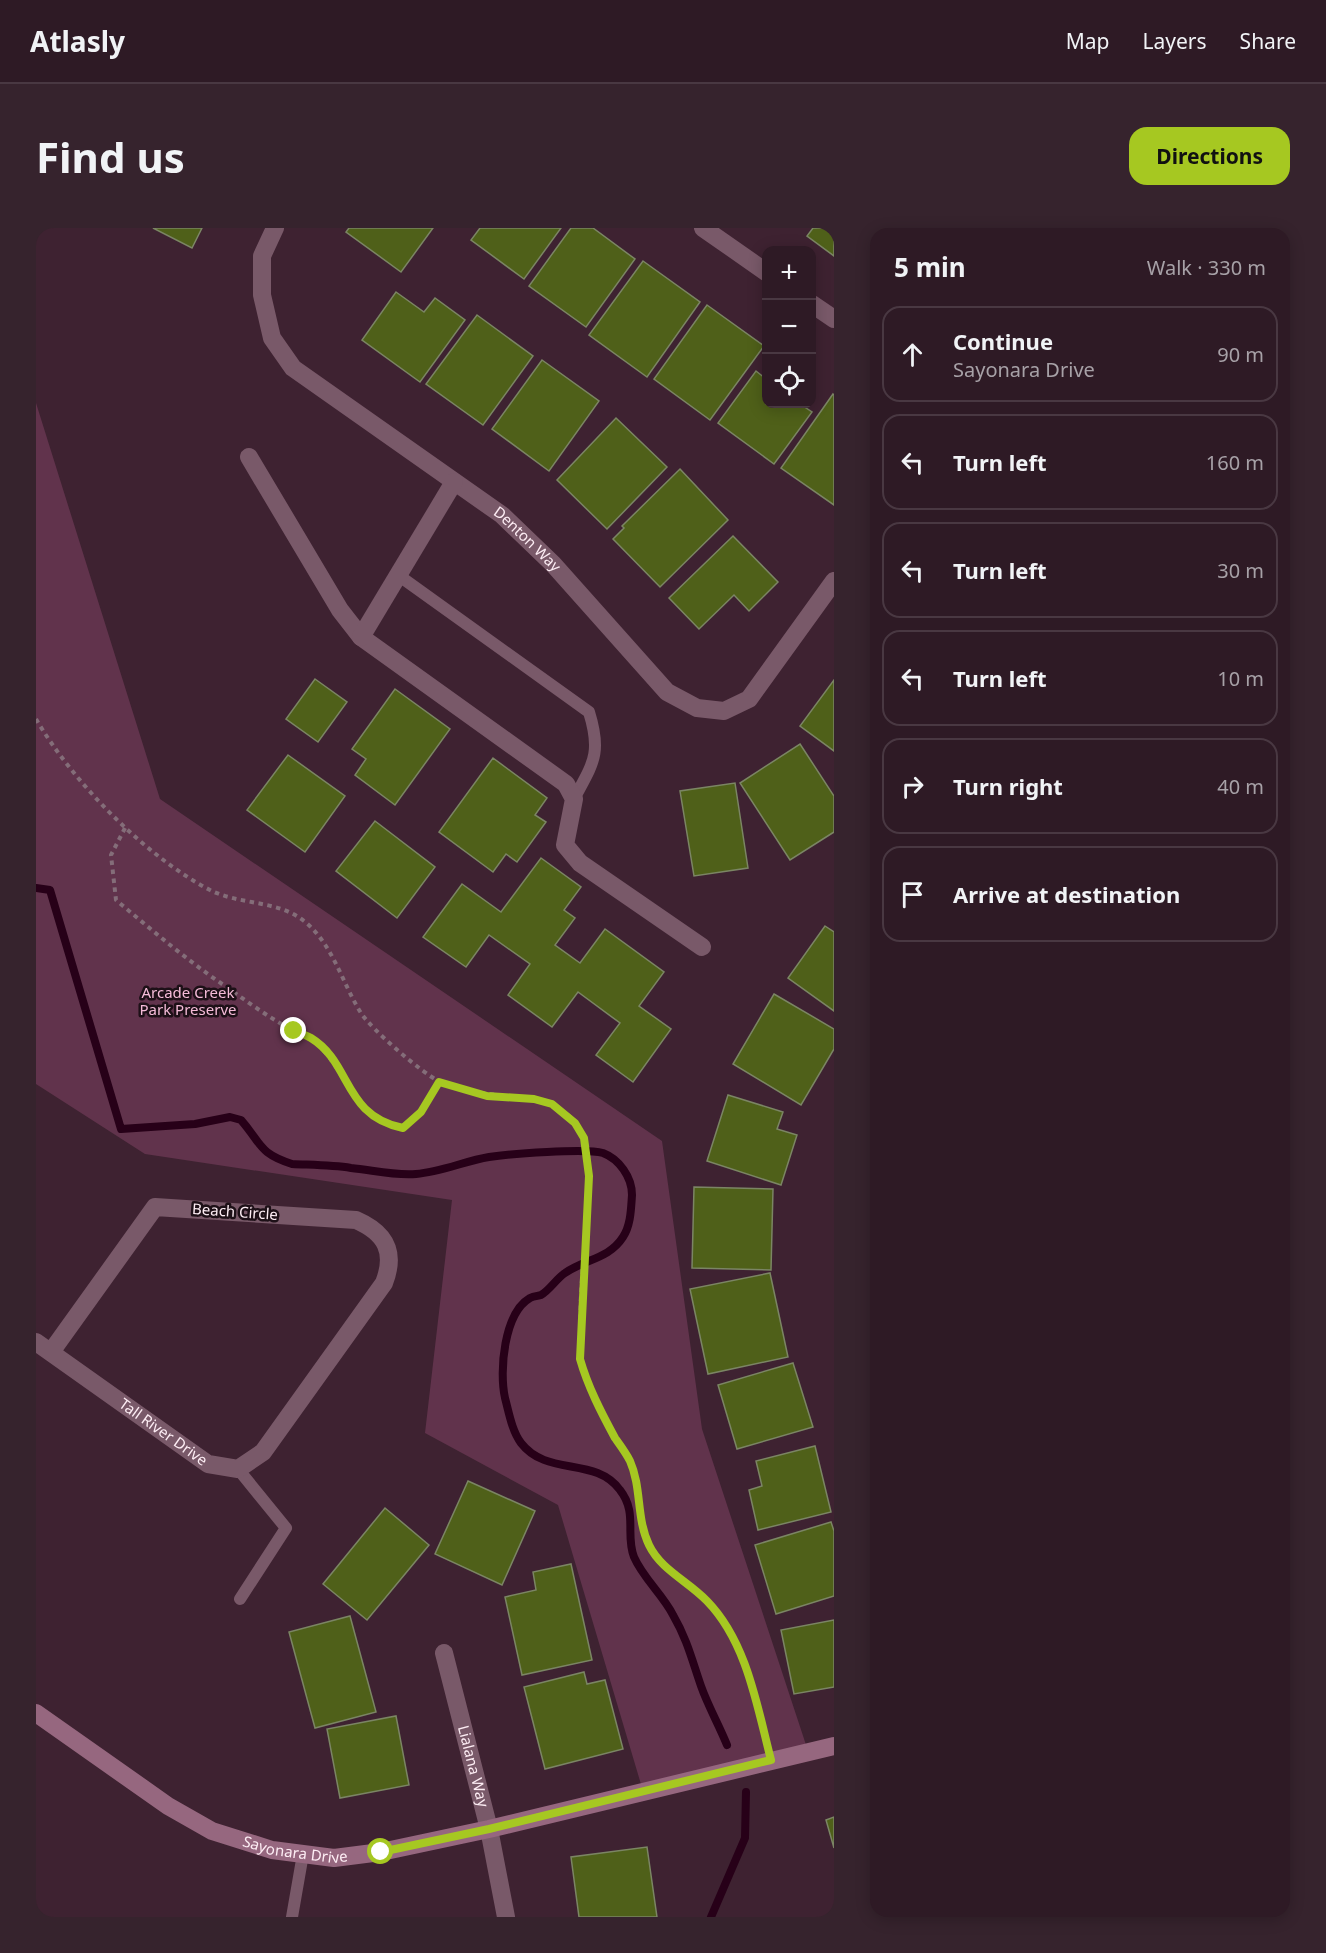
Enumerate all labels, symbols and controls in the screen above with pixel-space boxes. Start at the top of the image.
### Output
text: Atlasly [30,22,125,60]
text: Map [1066,27,1110,55]
text: Layers [1143,27,1207,55]
text: Share [1240,27,1296,55]
button: Directions [1129,127,1290,185]
text: Find us [36,128,185,185]
map controls [762,246,816,408]
button: + [762,246,816,300]
text: 5 min [894,249,966,285]
text: Walk · 330 m [1147,254,1266,281]
button: − [762,300,816,354]
text: Continue [953,326,1053,356]
icon: ahead [896,338,929,371]
text: 90 m [1217,341,1264,368]
button: locate [762,354,816,408]
text: Sayonara Drive [953,356,1095,383]
icon: left [896,446,929,479]
text: Turn left [953,447,1047,477]
text: 160 m [1206,449,1264,476]
street label: Denton Way [490,501,566,576]
icon: left [896,554,929,587]
text: Turn left [953,555,1047,585]
text: 30 m [1217,557,1264,584]
icon: left [896,662,929,695]
text: Turn left [953,663,1047,693]
text: 10 m [1217,665,1264,692]
icon: right [896,770,929,803]
text: Turn right [953,771,1063,801]
text: 40 m [1217,773,1264,800]
icon: arrive [896,878,929,911]
text: Arrive at destination [953,879,1180,909]
park label: Arcade Creek Park Preserve [140,982,236,1019]
route end [280,1017,306,1043]
street label: Beach Circle [192,1198,279,1224]
street label: Tall River Drive [116,1393,212,1470]
street label: Lialana Way [454,1723,494,1810]
street label: Sayonara Drive [240,1830,349,1867]
route start [367,1838,393,1864]

